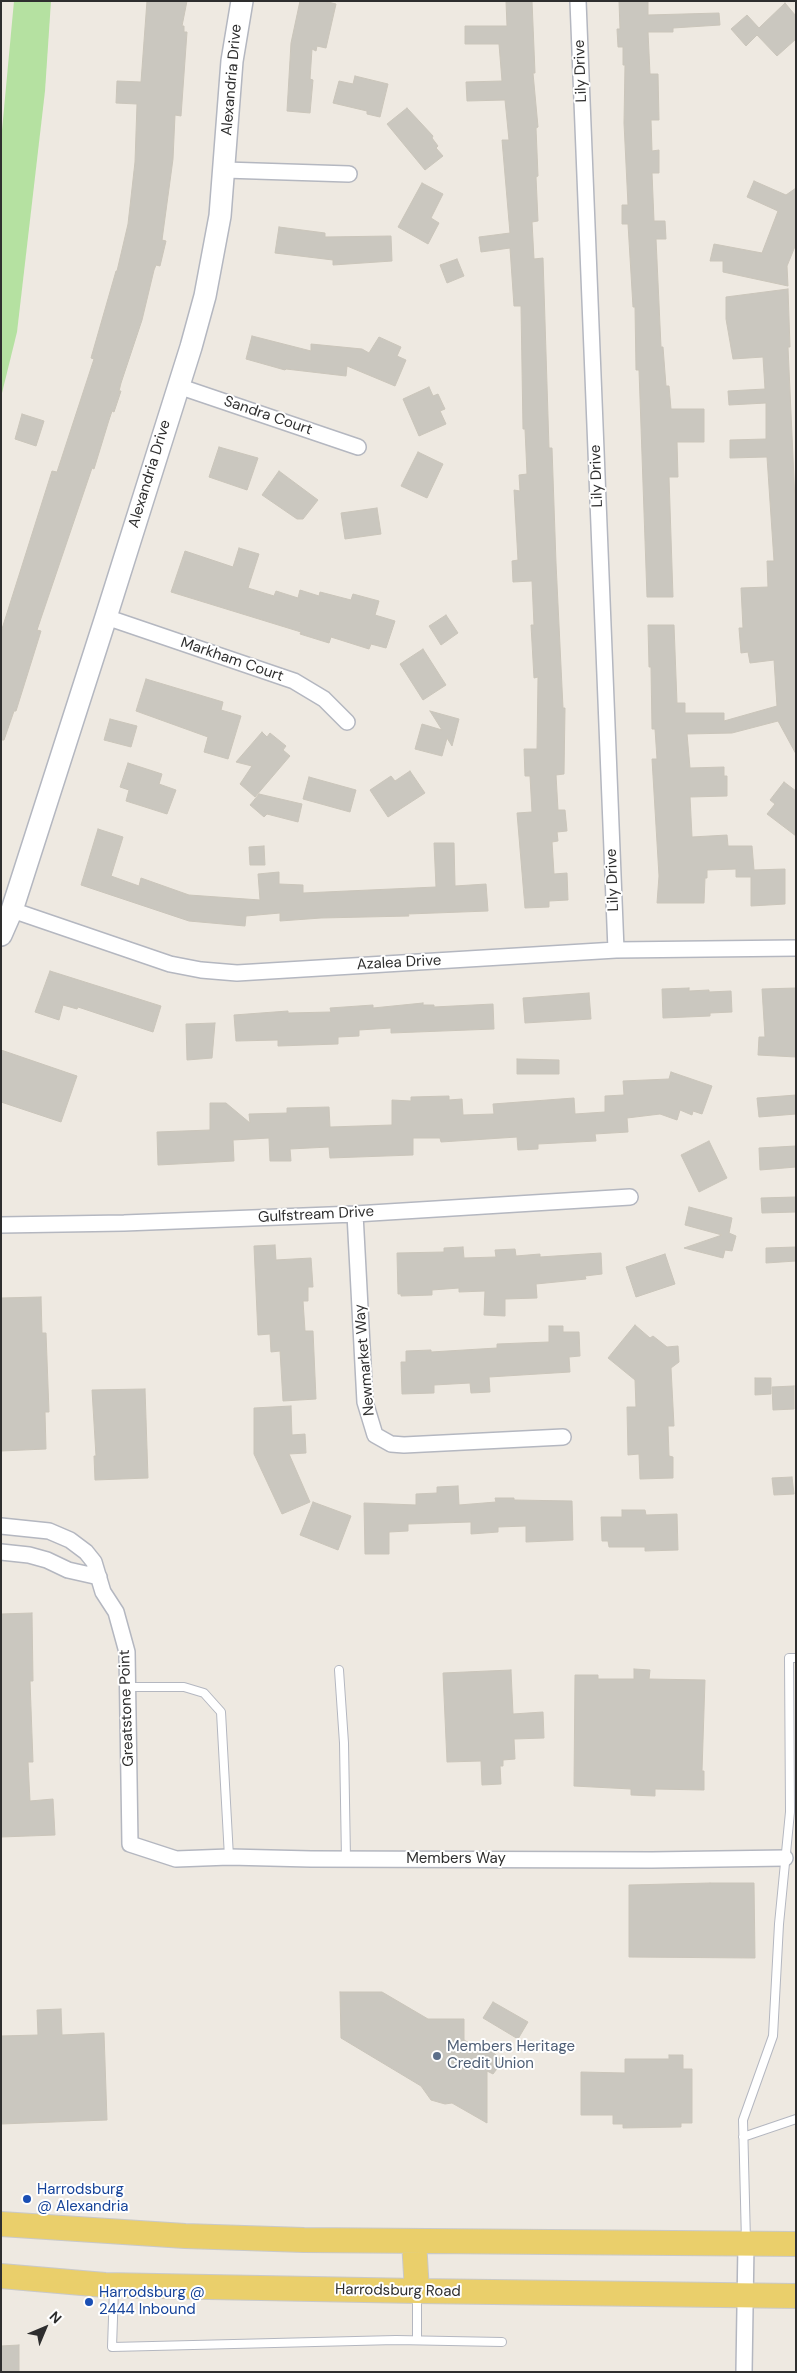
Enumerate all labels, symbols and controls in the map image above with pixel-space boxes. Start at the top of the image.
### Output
street label: Alexandria Drive [218,23,246,137]
street label: Lily Drive [571,39,591,103]
street label: Sandra Court [221,392,315,440]
street label: Alexandria Drive [125,418,175,530]
street label: Lily Drive [587,444,607,508]
street label: Markham Court [178,634,286,686]
street label: Lily Drive [603,848,623,912]
street label: Azalea Drive [356,952,442,974]
street label: Gulfstream Drive [258,1203,374,1227]
street label: Newmarket Way [351,1303,379,1417]
street label: Greatstone Point [116,1649,138,1767]
street label: Members Way [406,1850,506,1868]
place label: Members Heritage Credit Union [447,2038,575,2073]
marker: Members Heritage Credit Union [431,2050,443,2062]
place label: Harrodsburg @ Alexandria [37,2181,128,2216]
marker: Harrodsburg @ Alexandria [21,2193,33,2205]
street label: Harrodsburg Road [335,2281,461,2301]
place label: Harrodsburg @ 2444 Inbound [99,2284,205,2319]
marker: Harrodsburg @ 2444 Inbound [83,2296,95,2308]
north arrow [20,2303,70,2353]
text: N [46,2307,66,2327]

